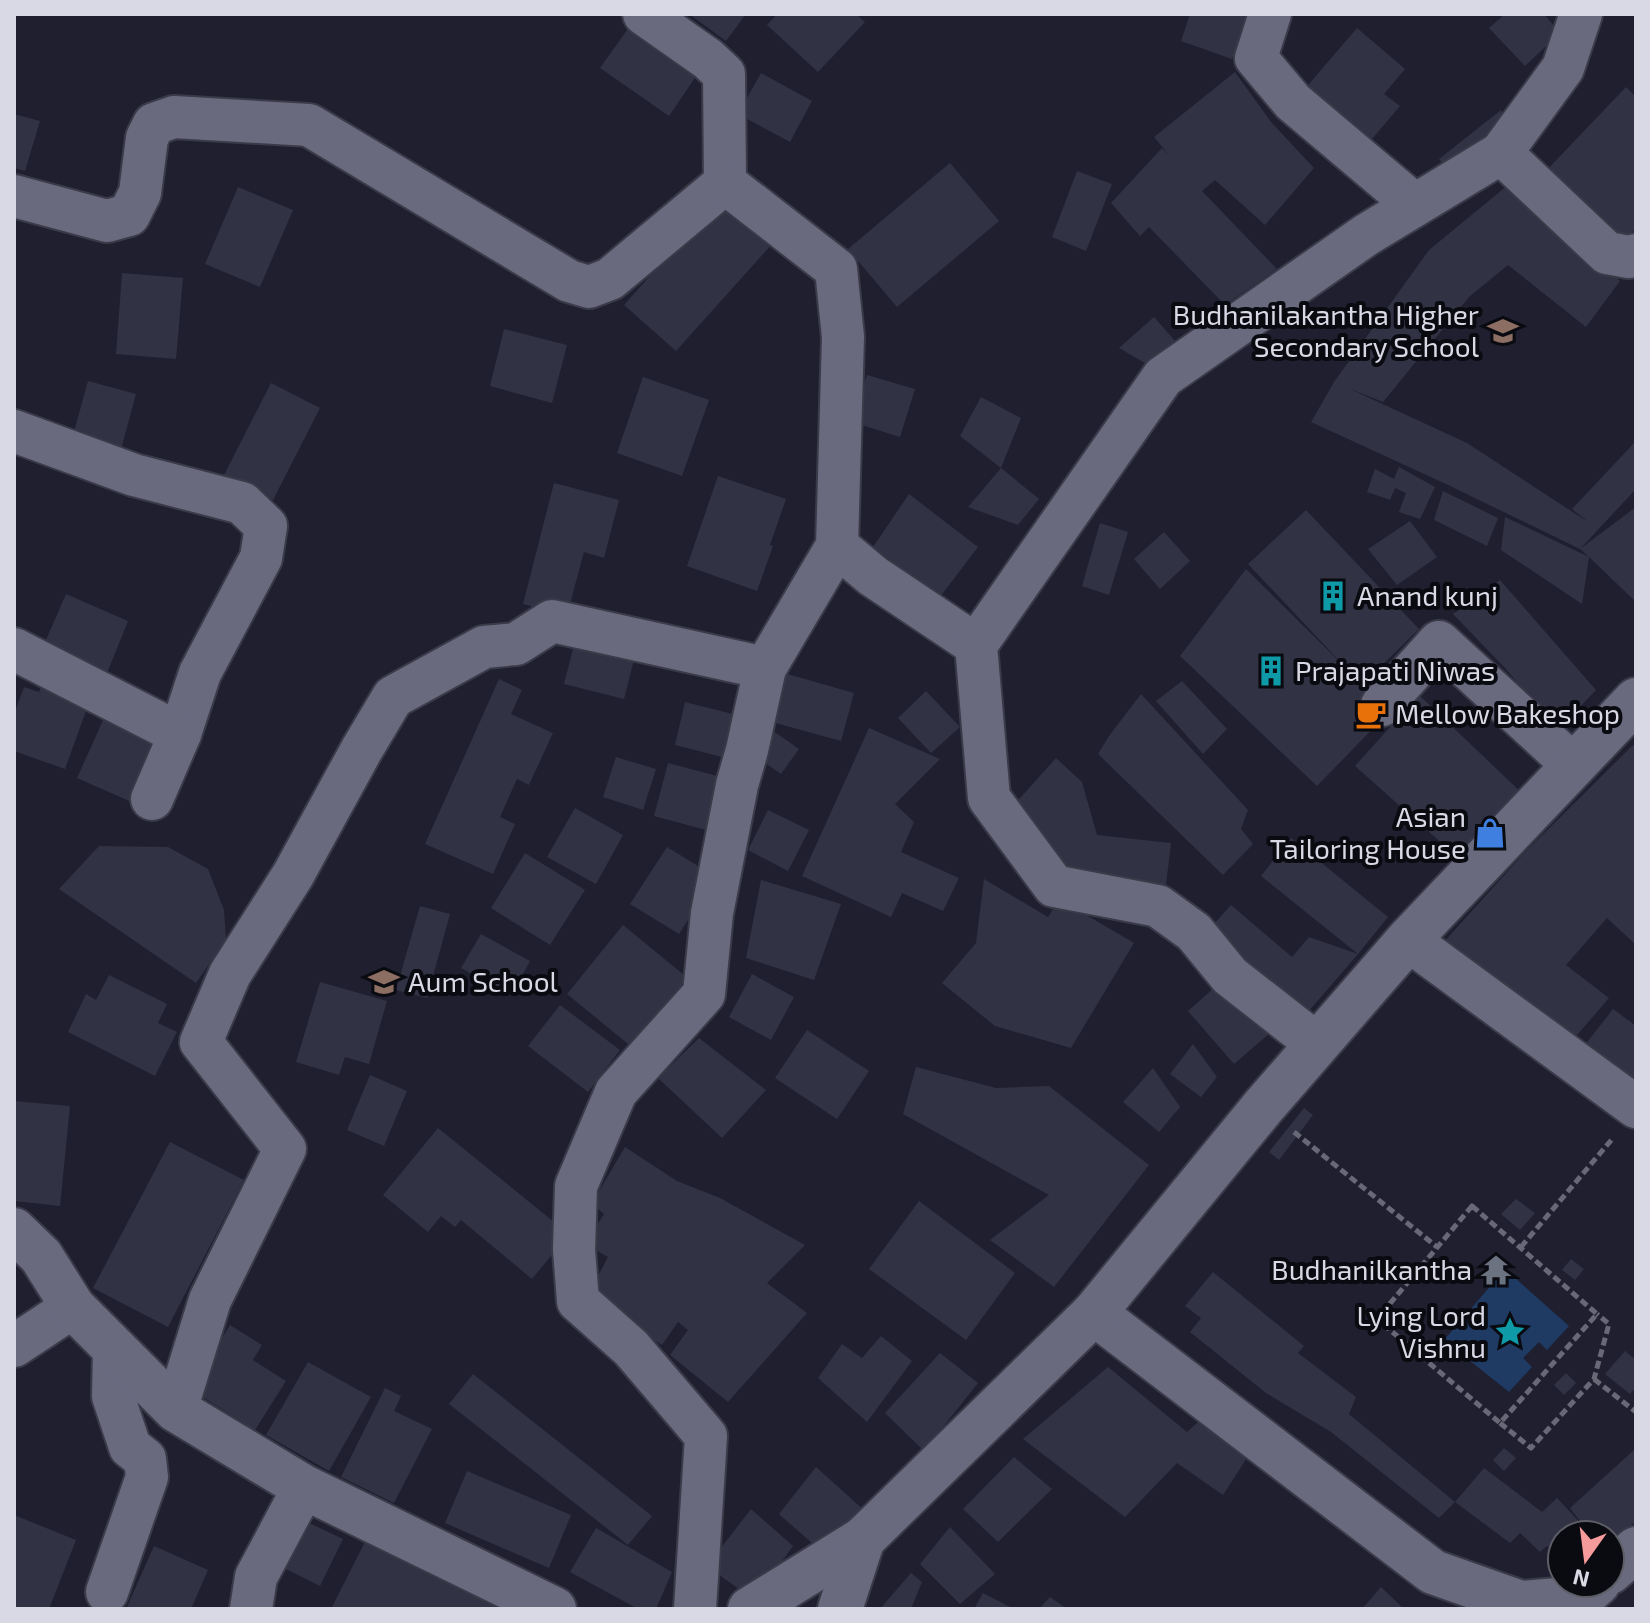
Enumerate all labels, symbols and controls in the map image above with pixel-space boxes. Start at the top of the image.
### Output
place label: Budhanilakantha Higher Secondary School [1173,297,1480,363]
school or university icon: Budhanilakantha Higher Secondary School [1486,314,1520,348]
place label: Anand kunj [1357,578,1498,612]
building icon: Anand kunj [1316,579,1350,613]
place label: Prajapati Niwas [1295,653,1495,687]
building icon: Prajapati Niwas [1254,654,1288,688]
place label: Mellow Bakeshop [1395,696,1620,730]
cafe icon: Mellow Bakeshop [1354,697,1388,731]
place label: Asian Tailoring House [1270,799,1466,865]
shop icon: Asian Tailoring House [1473,816,1507,850]
place label: Aum School [408,964,559,998]
school or university icon: Aum School [367,965,401,999]
place label: Budhanilkantha [1271,1252,1472,1286]
temple icon: Budhanilkantha [1479,1253,1513,1287]
place label: Lying Lord Vishnu [1356,1298,1486,1364]
place icon: Lying Lord Vishnu [1493,1315,1527,1349]
north arrow [1546,1519,1626,1599]
text: N [1570,1565,1592,1594]

